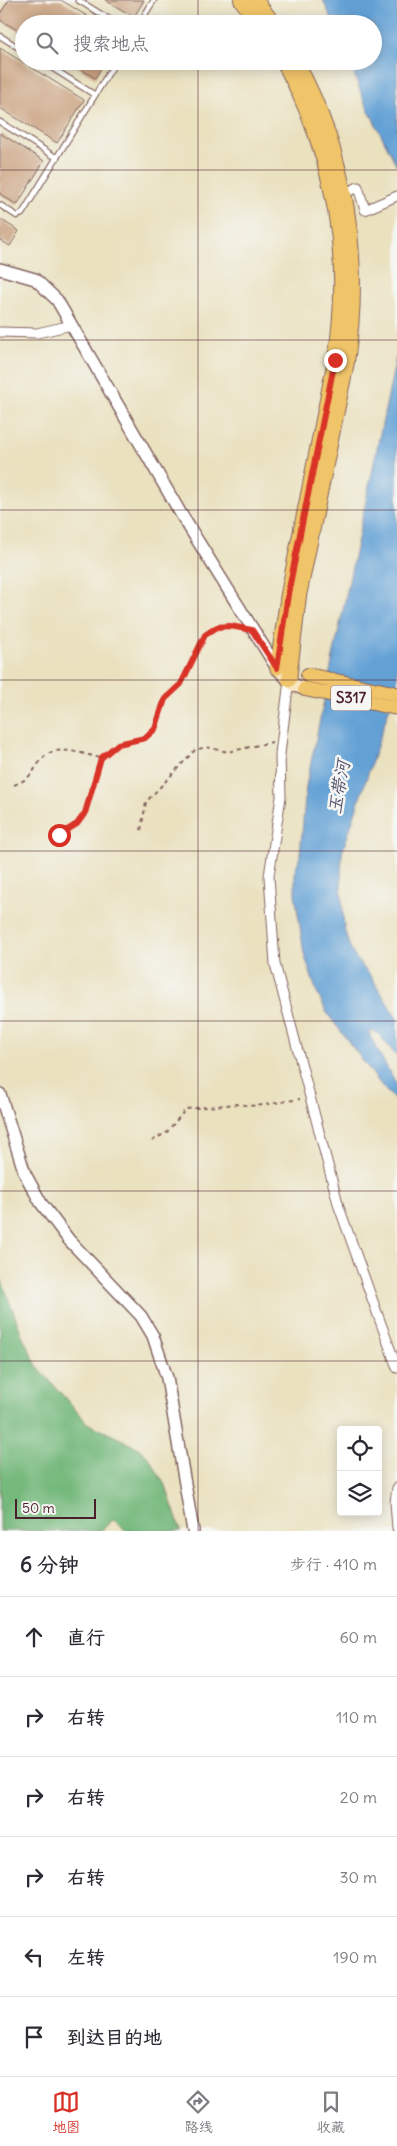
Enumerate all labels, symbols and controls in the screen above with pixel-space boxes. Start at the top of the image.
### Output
search box [15,15,382,70]
icon: search [33,29,61,57]
text: 搜索地点 [73,31,149,55]
route end [324,349,347,372]
road number: S317 [331,686,371,710]
water label: 玉带河 [322,755,355,815]
route start [48,824,71,847]
map controls [337,1426,382,1516]
button: locate [337,1426,382,1471]
button: layers [337,1471,382,1516]
scale bar [15,1496,96,1519]
text: 50 m [22,1499,55,1517]
text: 6 分钟 [20,1551,79,1578]
text: 步行 · 410 m [290,1554,377,1574]
icon: ahead [20,1623,48,1651]
text: 直行 [67,1625,105,1649]
text: 60 m [339,1627,377,1647]
icon: right [20,1703,48,1731]
text: 右转 [67,1705,105,1729]
text: 110 m [336,1707,377,1727]
icon: right [20,1783,48,1811]
text: 右转 [67,1785,105,1809]
text: 20 m [340,1787,377,1807]
icon: right [20,1863,48,1891]
text: 右转 [67,1865,105,1889]
text: 30 m [340,1867,377,1887]
icon: left [20,1943,48,1971]
text: 左转 [67,1945,105,1969]
text: 190 m [333,1947,377,1967]
icon: arrive [20,2023,48,2051]
text: 到达目的地 [67,2025,162,2049]
tab: 地图 [52,2088,80,2136]
tab: 路线 [184,2088,212,2136]
tab: 收藏 [317,2088,345,2136]

